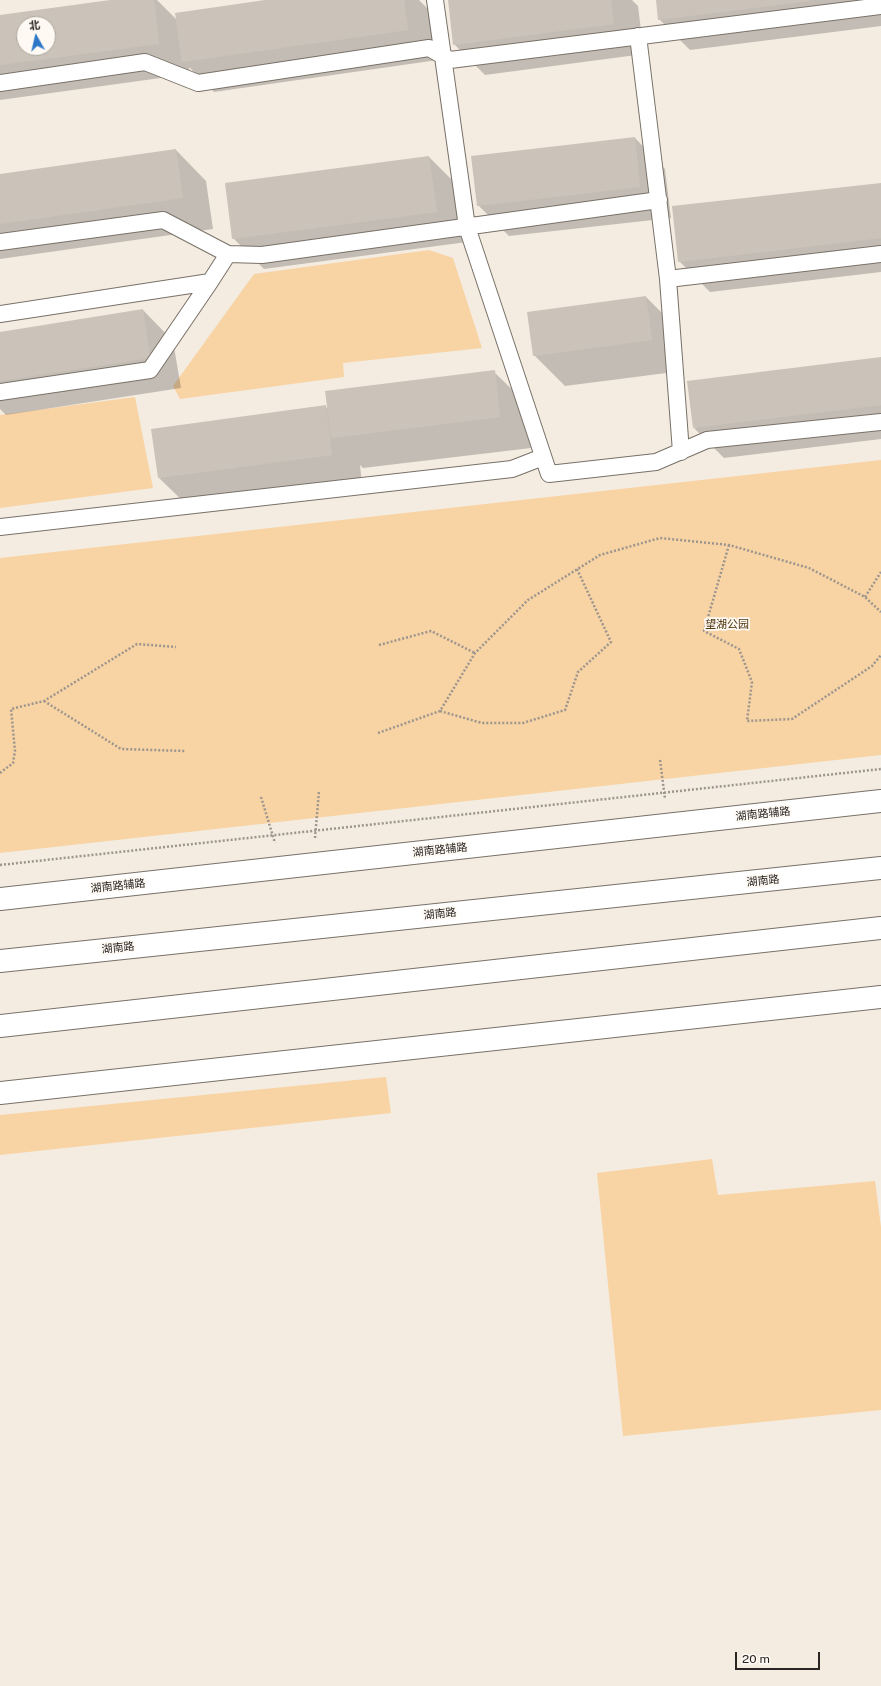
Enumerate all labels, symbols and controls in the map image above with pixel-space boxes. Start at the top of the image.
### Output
north arrow [16,16,56,56]
text: 北 [28,18,41,32]
park label: 望湖公园 [705,618,749,632]
street label: 湖南路辅路 [735,805,791,823]
street label: 湖南路辅路 [412,841,468,859]
street label: 湖南路 [746,873,780,889]
street label: 湖南路辅路 [90,877,146,895]
street label: 湖南路 [423,906,457,922]
street label: 湖南路 [101,940,135,956]
scale bar [737,1644,822,1670]
text: 20 m [742,1652,770,1666]

